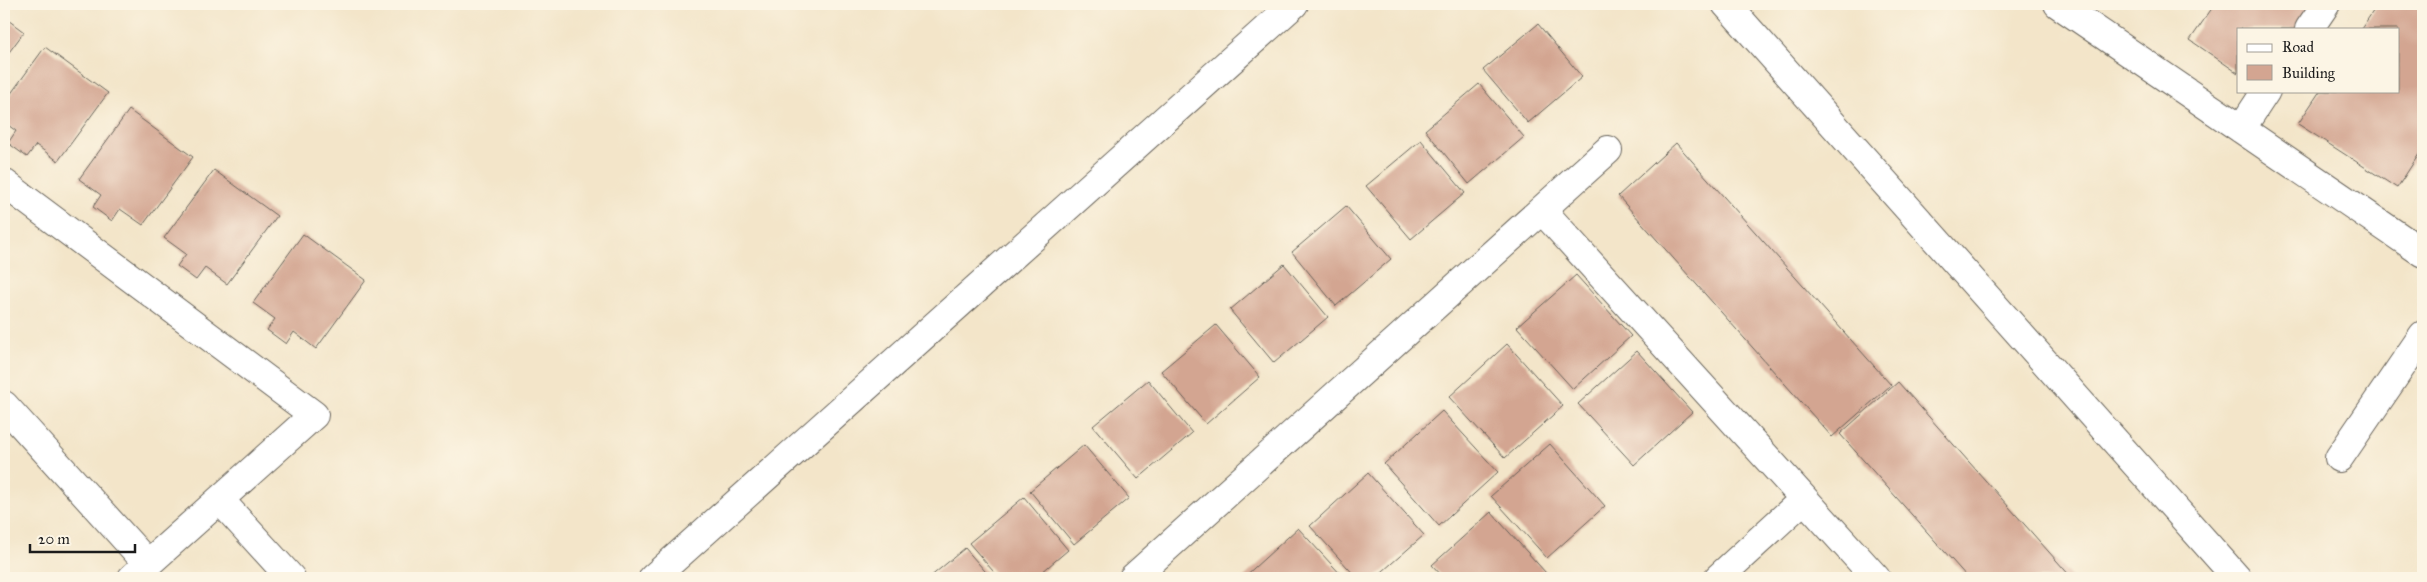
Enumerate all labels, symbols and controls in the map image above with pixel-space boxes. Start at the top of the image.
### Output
legend [2237,28,2400,92]
text: Road [2282,38,2314,56]
text: Building [2282,64,2336,82]
scale bar [30,522,135,554]
text: 20 m [38,530,70,548]

